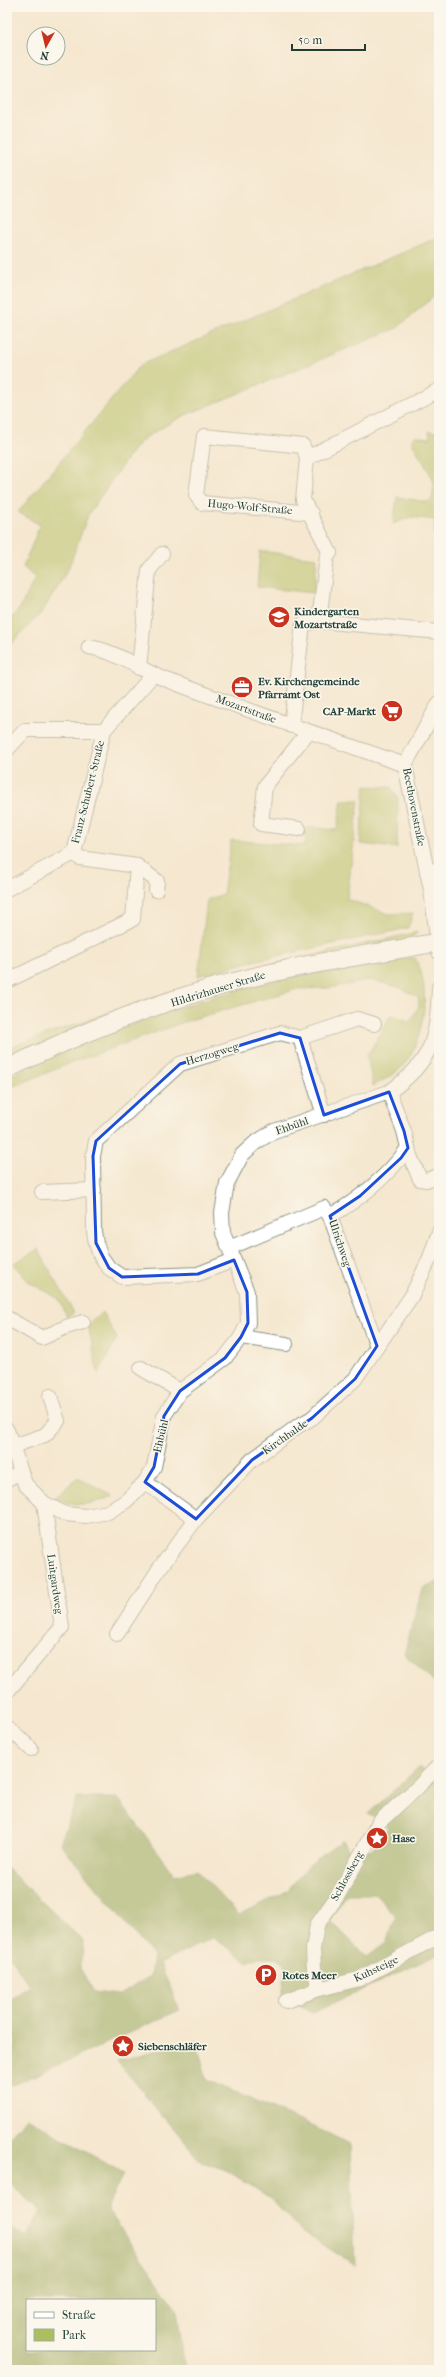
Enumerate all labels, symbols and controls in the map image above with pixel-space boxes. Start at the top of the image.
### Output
north arrow [26,26,66,66]
scale bar [292,26,365,52]
text: 50 m [298,33,322,47]
text: N [39,48,50,62]
street label: Hugo-Wolf-Straße [207,497,293,517]
school or university icon: Kindergarten Mozartstraße [266,604,292,630]
place label: Kindergarten Mozartstraße [293,605,360,631]
office icon: Ev. Kirchengemeinde Pfarramt Ost [229,674,255,700]
place label: Ev. Kirchengemeinde Pfarramt Ost [258,675,360,701]
street label: Mozartstraße [214,692,278,726]
supermarket icon: CAP-Markt [379,698,405,724]
place label: CAP-Markt [323,705,377,718]
street label: Franz-Schubert-Straße [69,738,107,845]
street label: Beethovenstraße [400,767,428,848]
street label: Hildrizhauser Straße [169,968,268,1010]
street label: Herzogweg [184,1040,240,1068]
street label: Ehbühl [274,1114,310,1138]
street label: Ulrichweg [326,1217,354,1269]
street label: Kirchhalde [260,1416,311,1457]
street label: Ehbühl [151,1418,171,1454]
street label: Luitgardweg [44,1553,66,1615]
place icon: Hase [364,1825,390,1851]
place label: Hase [392,1832,416,1845]
street label: Schlossberg [328,1849,366,1903]
street label: Kuhsteige [351,1953,401,1985]
parking icon: Rotes Meer [253,1962,279,1988]
place label: Rotes Meer [282,1969,337,1982]
place icon: Siebenschläfer [110,2033,136,2059]
place label: Siebenschläfer [138,2040,207,2053]
legend [26,2299,156,2351]
text: Straße [62,2308,96,2322]
text: Park [62,2328,87,2342]

